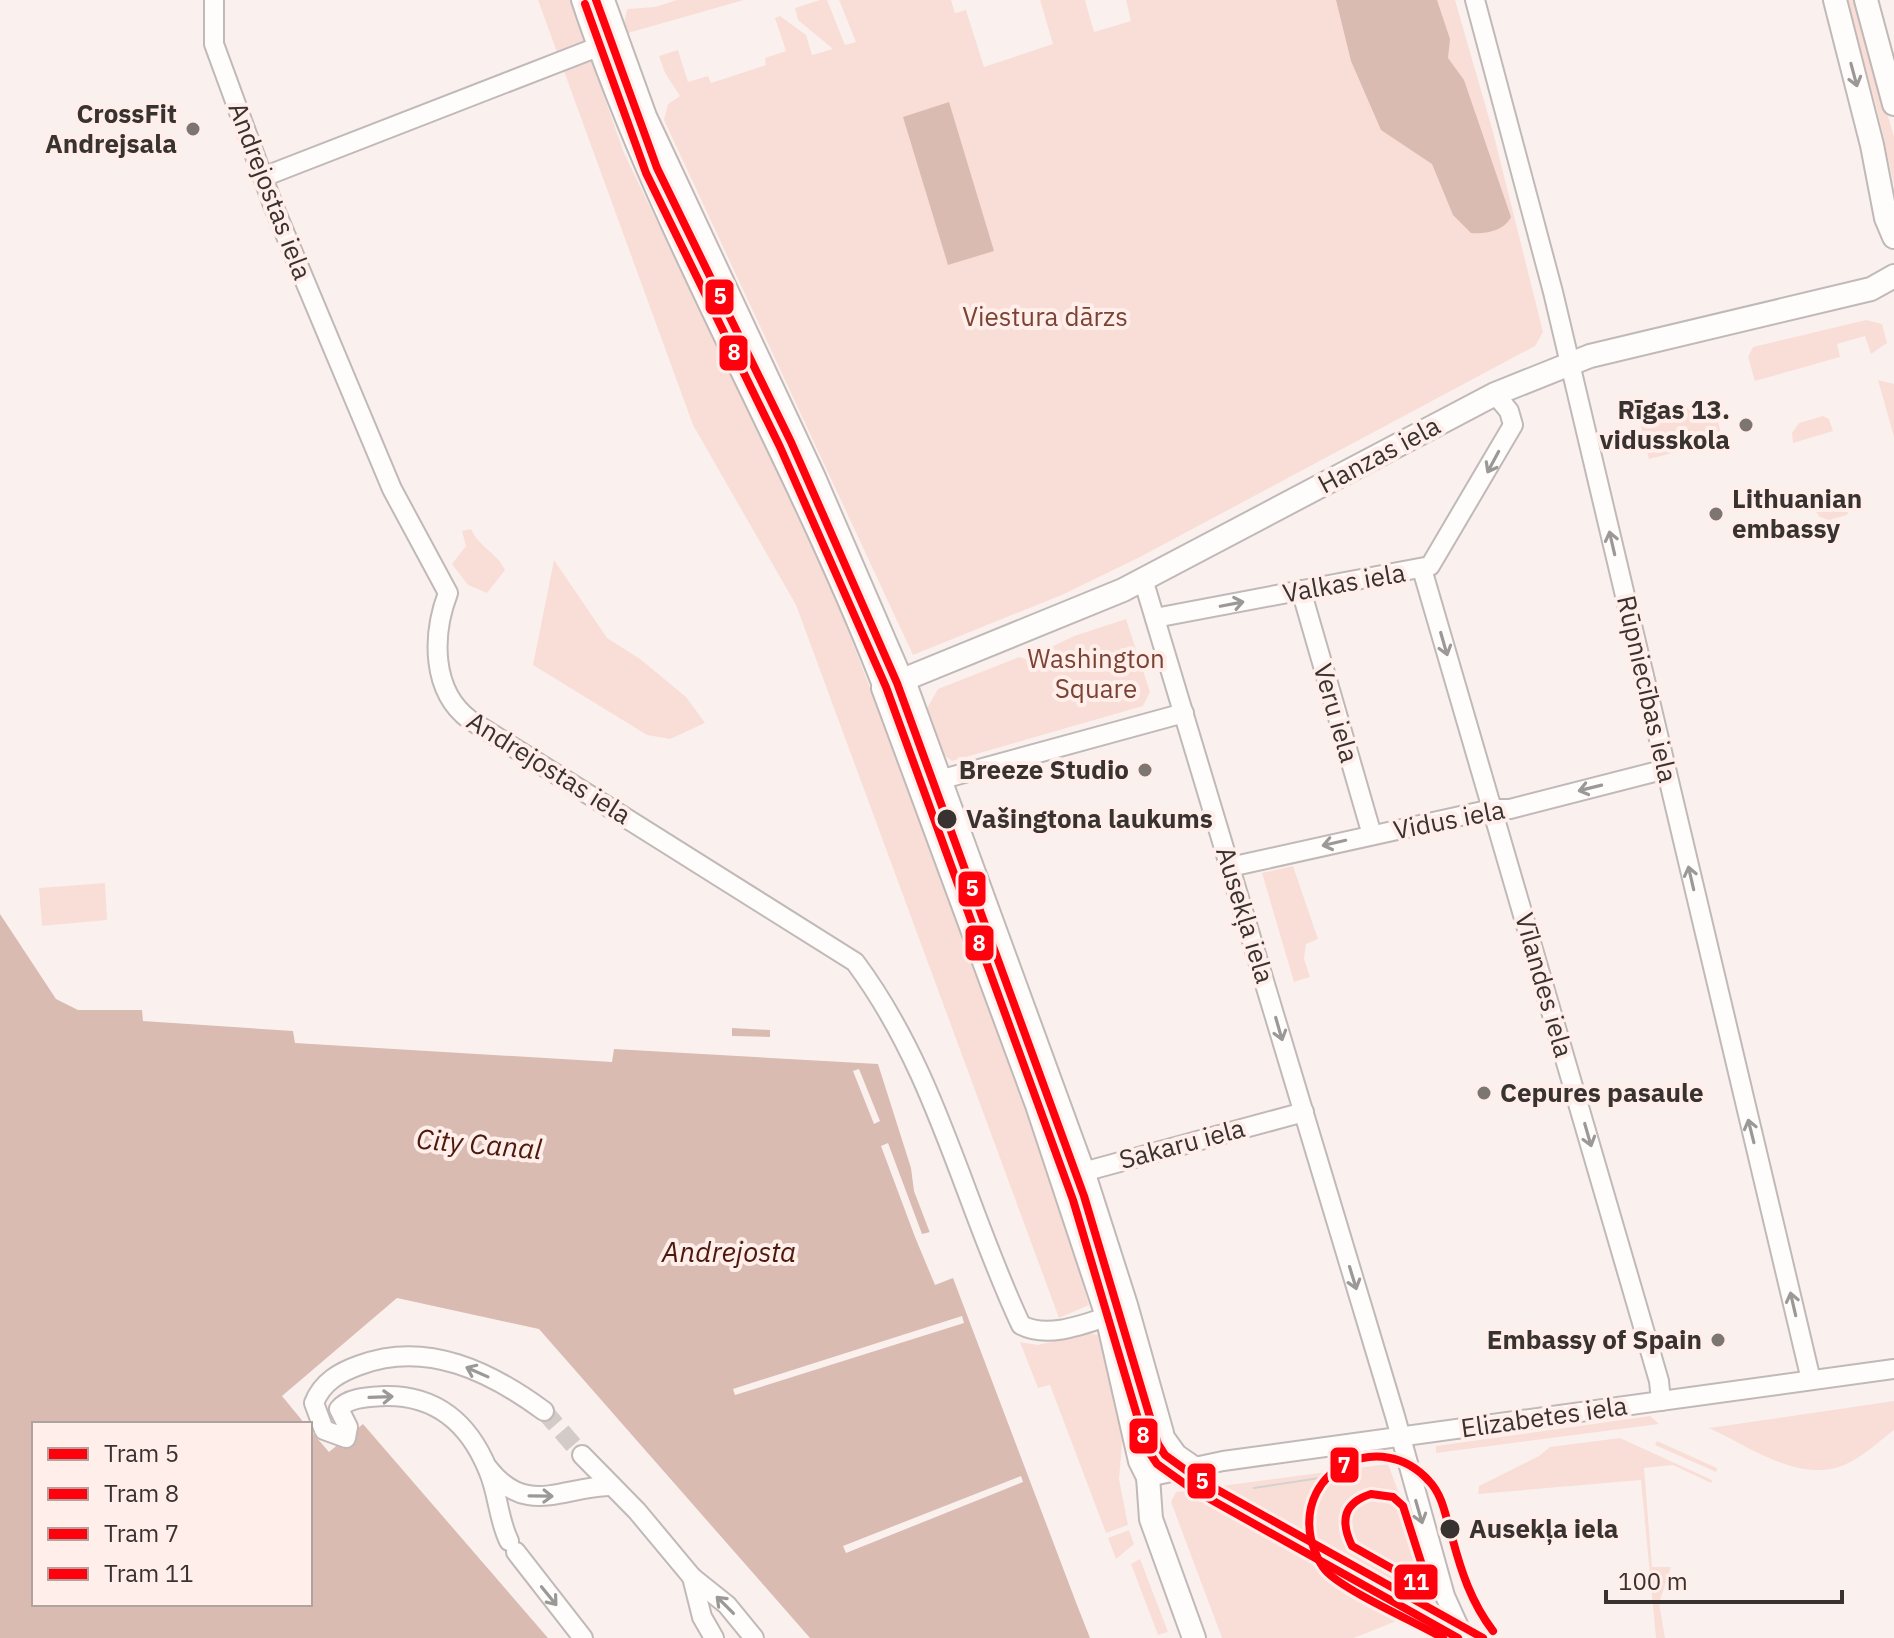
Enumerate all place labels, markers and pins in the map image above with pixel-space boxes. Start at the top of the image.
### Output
place label: CrossFit Andrejsala [45,96,177,160]
marker: CrossFit Andrejsala [184,120,202,138]
place label: Rīgas 13. vidusskola [1600,392,1730,456]
marker: Rīgas 13. vidusskola [1737,416,1755,434]
place label: Lithuanian embassy [1732,481,1862,545]
marker: Lithuanian embassy [1707,505,1725,523]
place label: Breeze Studio [959,752,1129,786]
marker: Breeze Studio [1136,761,1154,779]
place label: Vašingtona laukums [966,801,1213,835]
marker: Vašingtona laukums [935,807,959,831]
place label: Cepures pasaule [1500,1075,1704,1109]
marker: Cepures pasaule [1475,1084,1493,1102]
place label: Embassy of Spain [1487,1322,1702,1356]
marker: Embassy of Spain [1709,1331,1727,1349]
place label: Ausekļa iela [1469,1511,1619,1546]
marker: Ausekļa iela [1438,1517,1462,1541]

